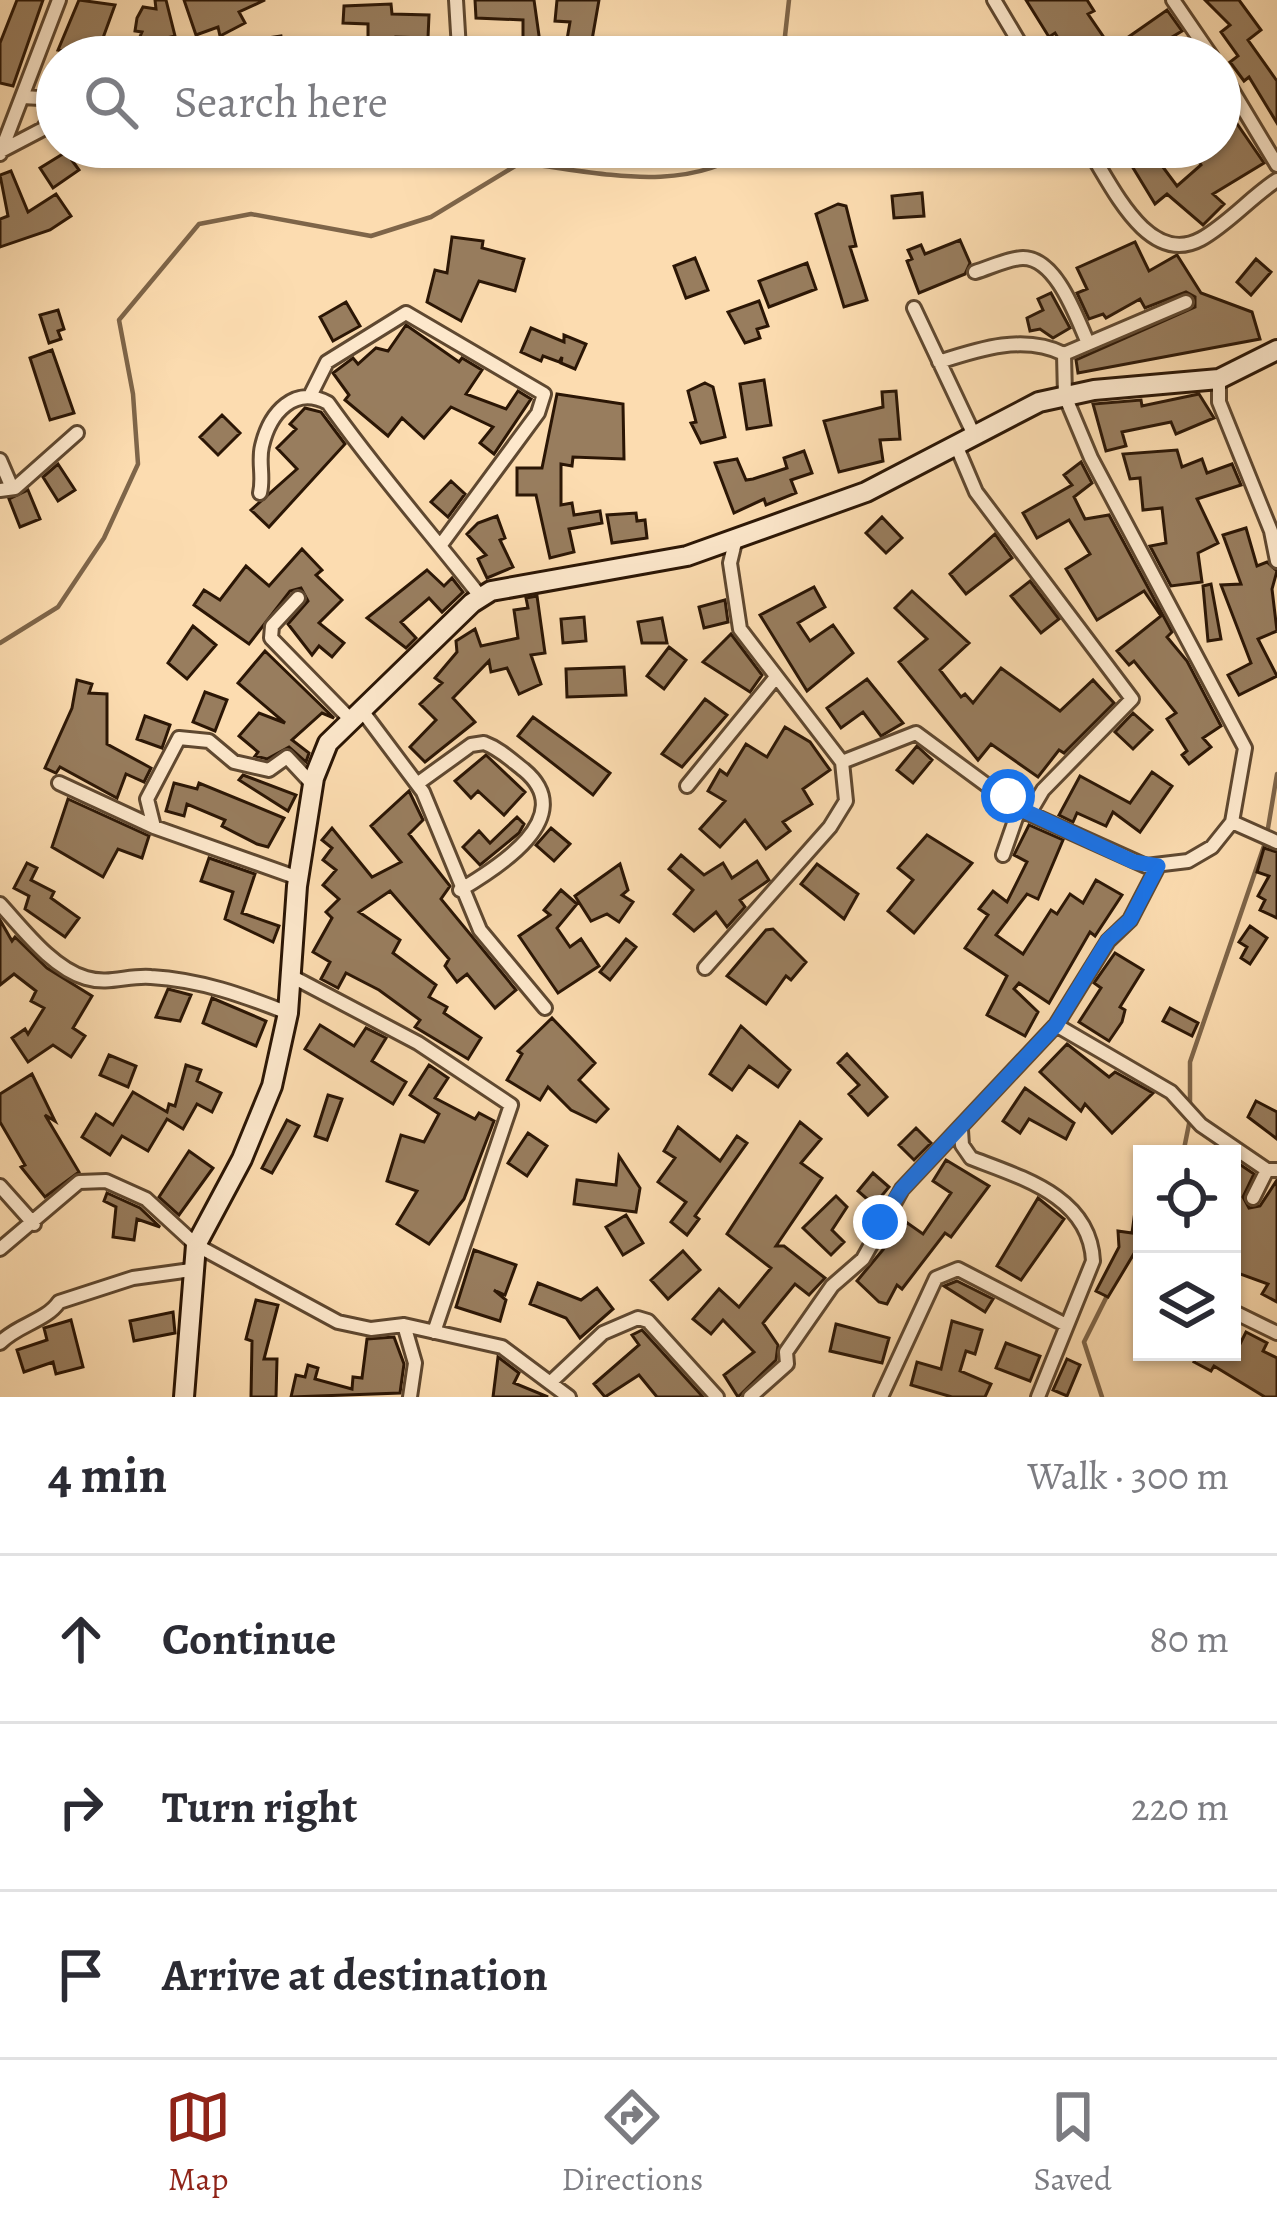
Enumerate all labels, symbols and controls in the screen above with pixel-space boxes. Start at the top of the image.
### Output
search box [36,36,1241,168]
icon: search [78,69,144,135]
text: Search here [174,71,388,133]
route start [981,769,1035,823]
map controls [1133,1145,1241,1361]
button: locate [1133,1145,1241,1253]
route end [853,1195,907,1249]
button: layers [1133,1253,1241,1361]
text: 4 min [48,1440,167,1510]
text: Walk · 300 m [1028,1449,1229,1502]
icon: ahead [48,1606,114,1672]
text: Continue [162,1608,336,1670]
text: 80 m [1149,1612,1229,1665]
icon: right [48,1774,114,1840]
text: Turn right [162,1776,357,1838]
text: 220 m [1131,1780,1229,1833]
icon: arrive [48,1942,114,2008]
text: Arrive at destination [162,1944,548,2006]
tab: Map [165,2084,231,2201]
tab: Directions [562,2084,703,2201]
tab: Saved [1034,2084,1112,2201]

